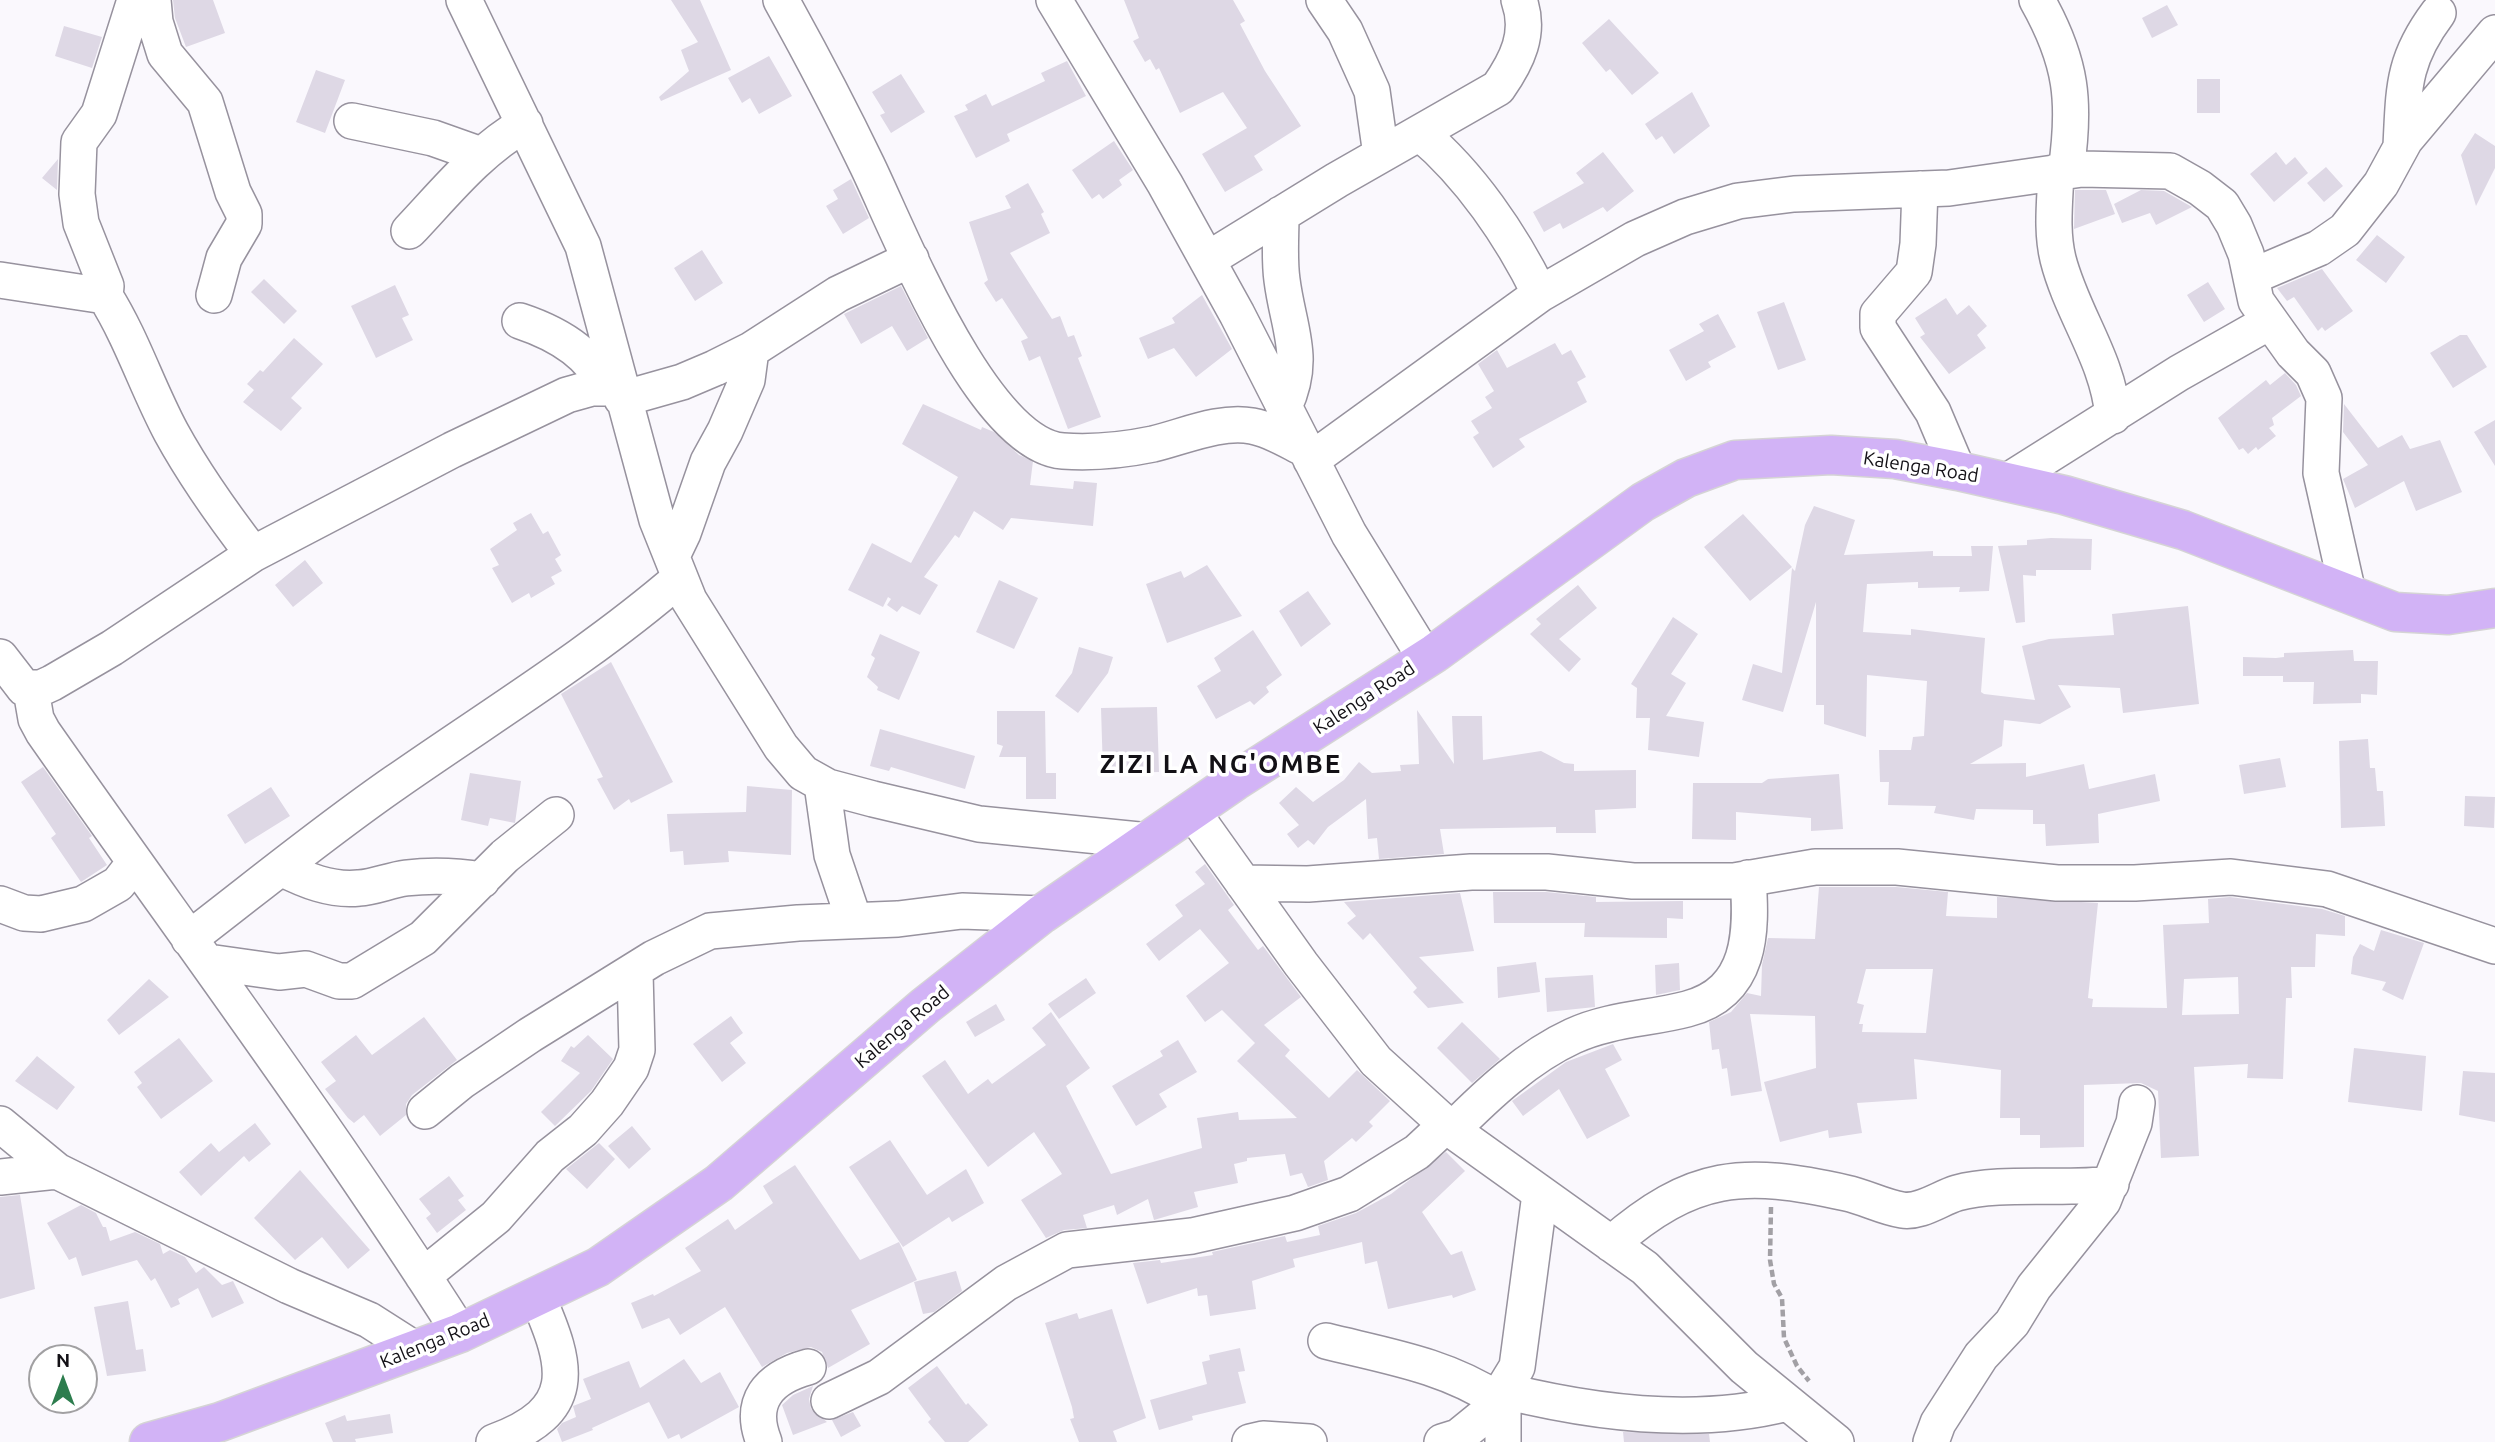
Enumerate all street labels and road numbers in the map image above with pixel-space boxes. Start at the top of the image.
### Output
street label: Kalenga Road [1862,447,1980,487]
street label: Kalenga Road [1309,657,1419,739]
street label: Kalenga Road [850,981,954,1073]
street label: Kalenga Road [377,1309,493,1373]

